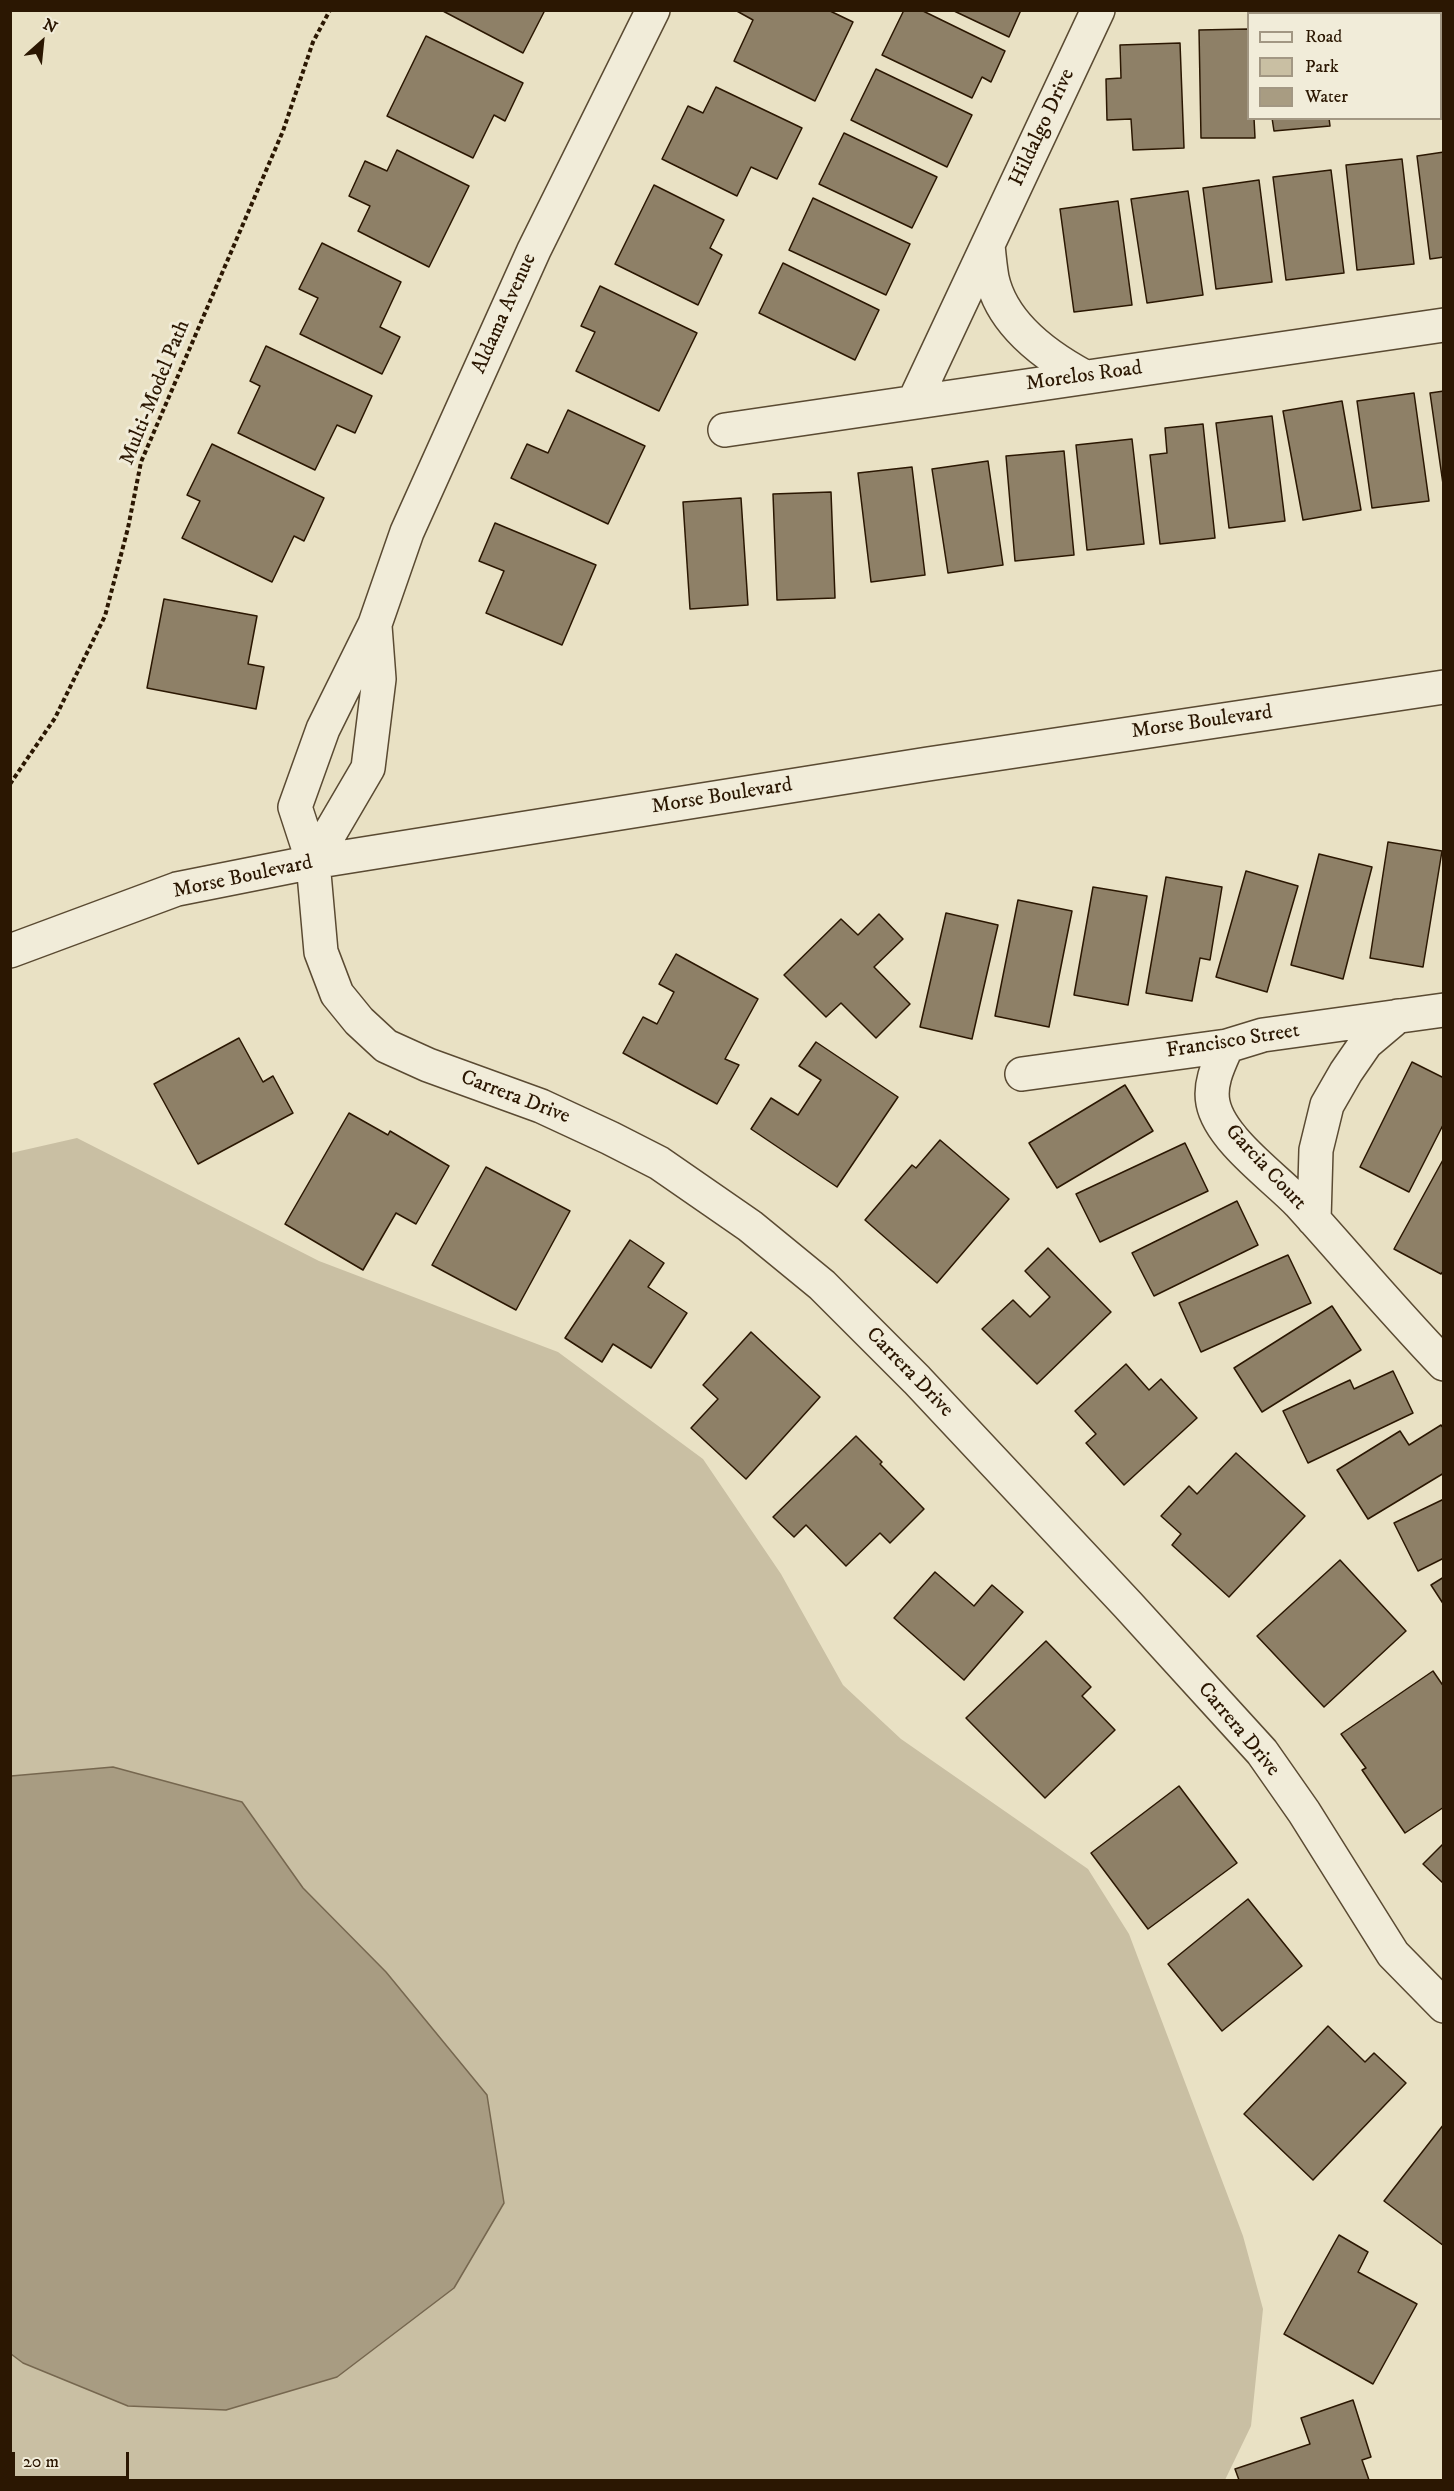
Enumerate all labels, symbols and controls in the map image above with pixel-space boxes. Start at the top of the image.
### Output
north arrow [12,12,72,72]
legend [1247,12,1442,120]
text: N [40,14,61,38]
text: Road [1305,26,1342,48]
text: Park [1305,56,1339,78]
street label: Hildalgo Drive [1005,65,1081,191]
text: Water [1305,86,1348,108]
street label: Aldama Avenue [467,250,543,378]
street label: Multi-Model Path [116,317,196,469]
street label: Morelos Road [1024,356,1144,398]
street label: Morse Boulevard [1130,701,1274,745]
street label: Morse Boulevard [650,773,794,821]
street label: Morse Boulevard [171,851,315,905]
street label: Francisco Street [1165,1019,1301,1065]
street label: Carrera Drive [457,1066,573,1130]
street label: Garcia Court [1219,1120,1311,1216]
street label: Carrera Drive [860,1323,958,1423]
street label: Carrera Drive [1191,1678,1285,1782]
scale bar [15,2440,132,2478]
text: 20 m [23,2451,59,2473]

